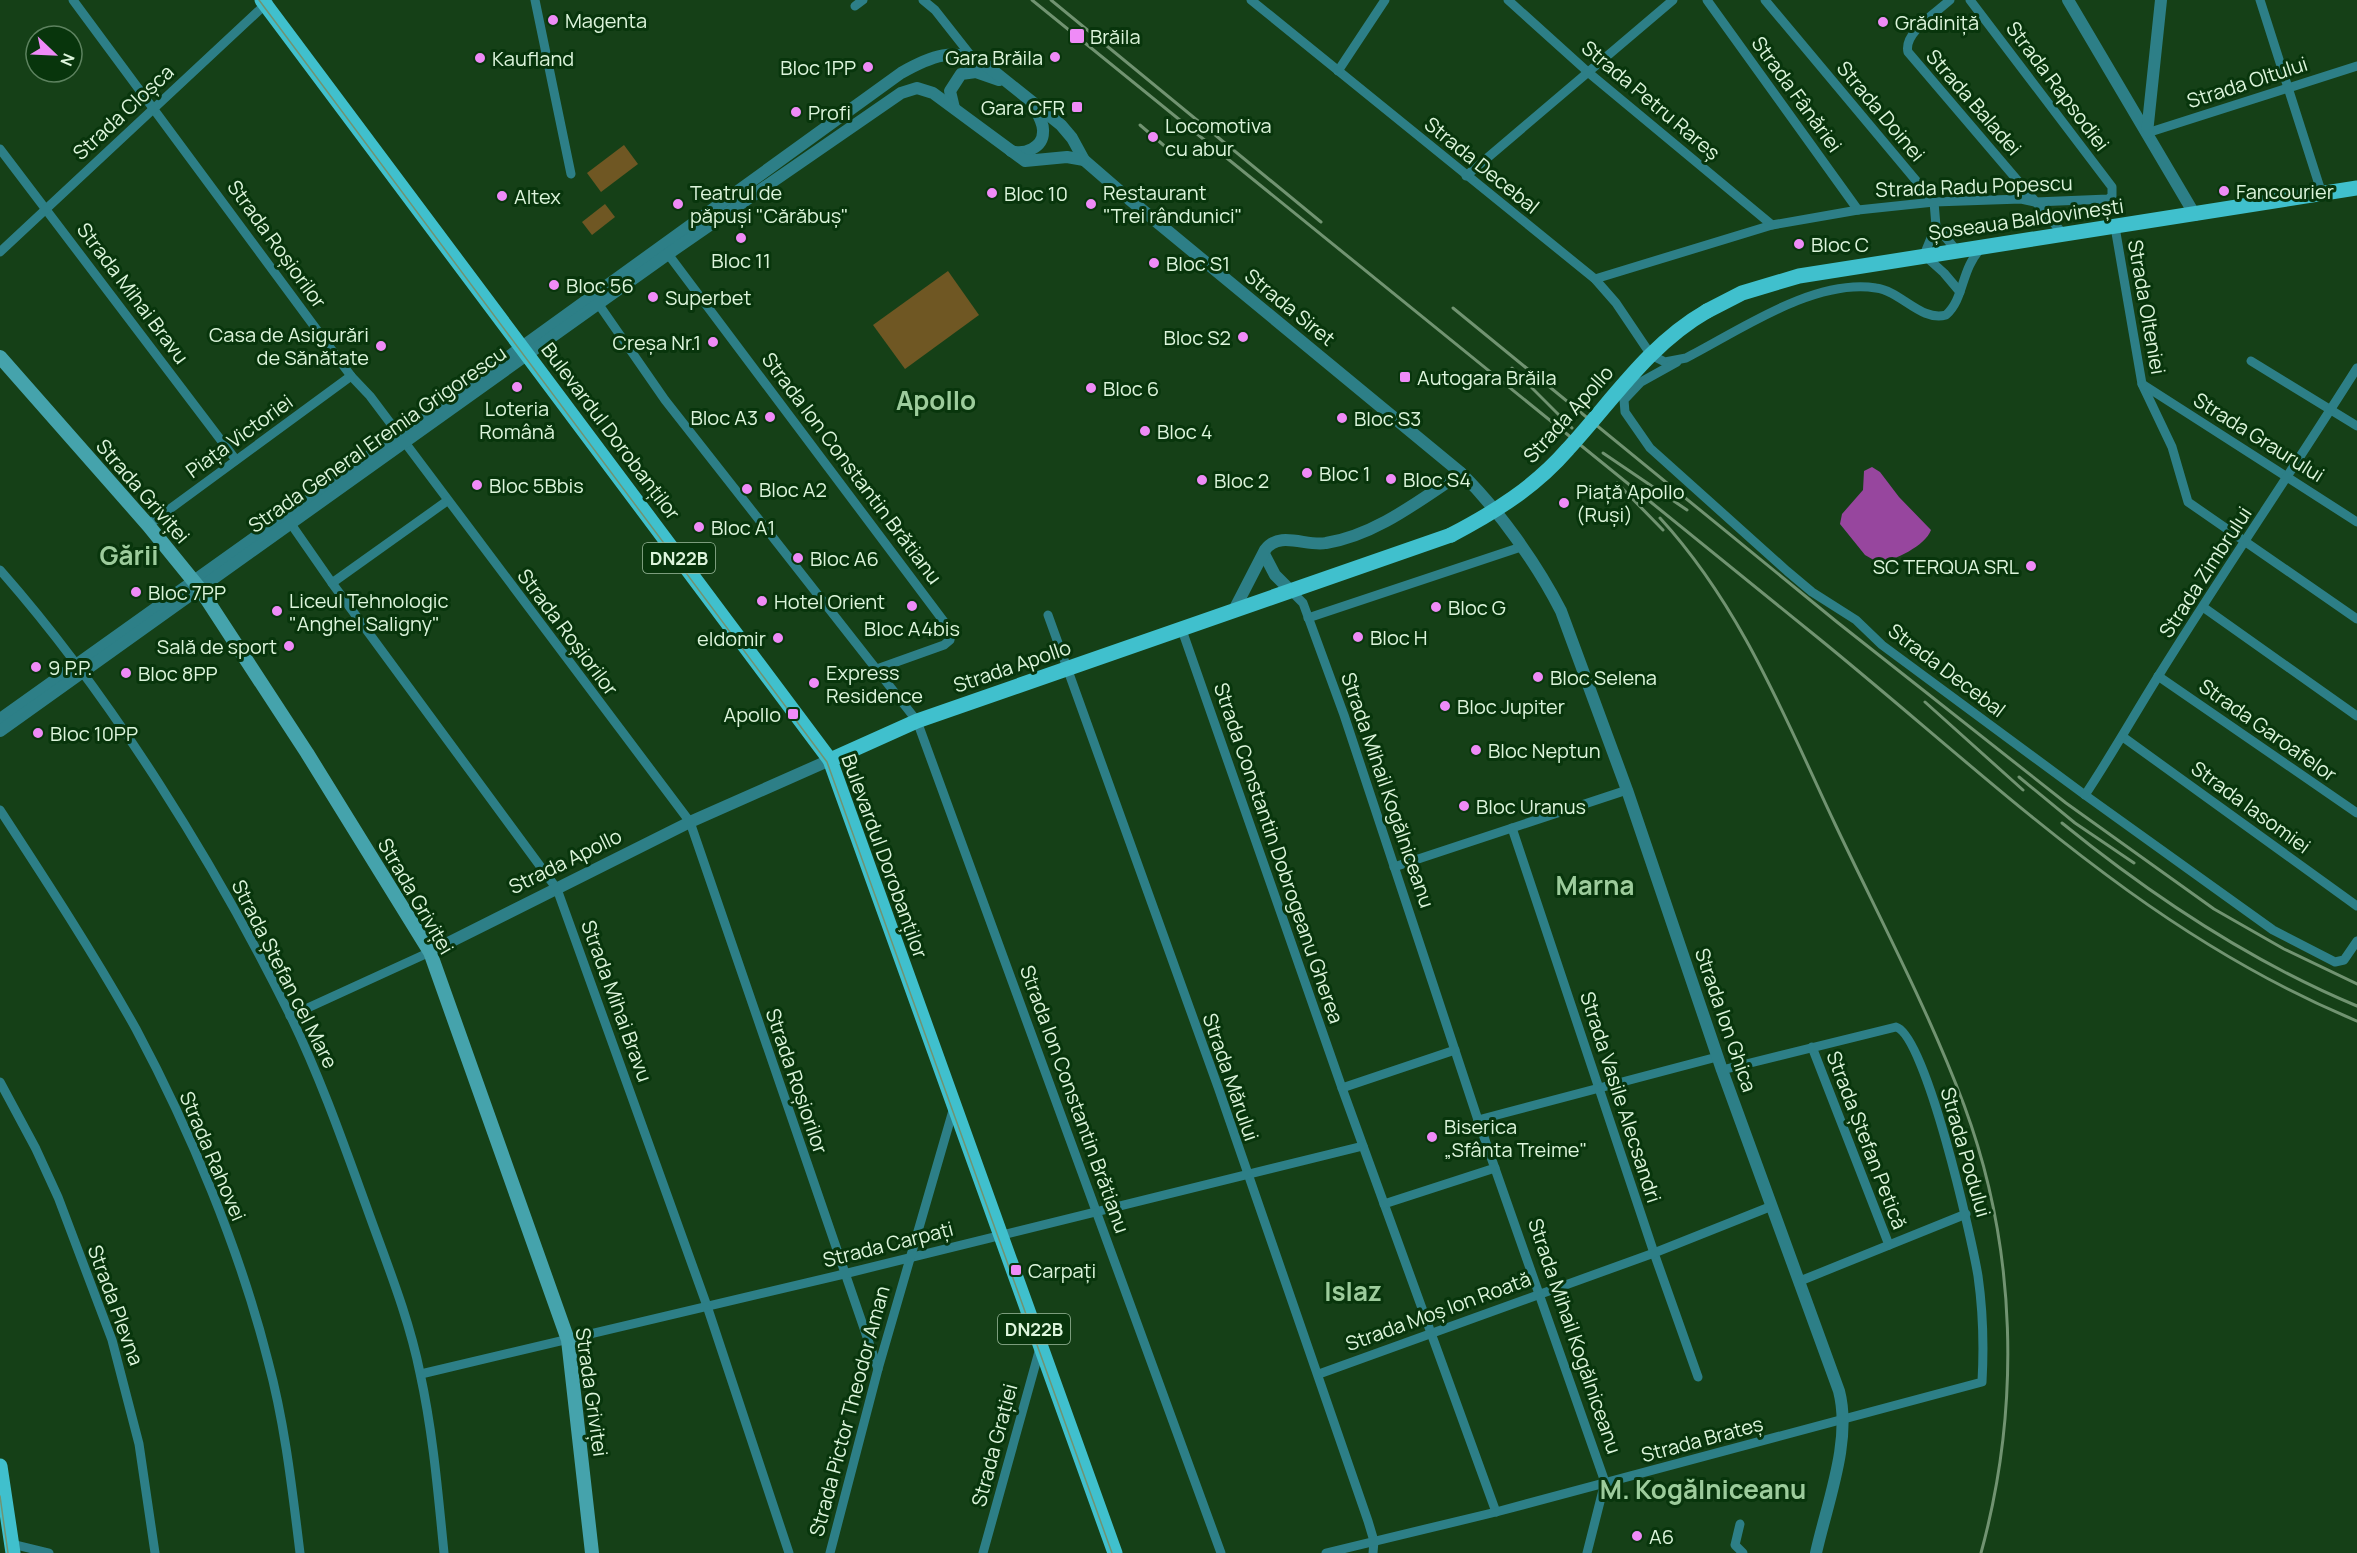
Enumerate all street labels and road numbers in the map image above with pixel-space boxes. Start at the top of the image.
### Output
street label: Strada Rapsodiei [2000,16,2116,156]
street label: Strada Fânăriei [1746,31,1848,157]
street label: Strada Petru Rareș [1576,34,1726,166]
street label: Strada Baladei [1920,43,2028,161]
street label: Strada Oltului [2183,50,2311,114]
street label: Strada Doinei [1831,55,1931,167]
street label: Strada Cloșca [67,58,179,166]
street label: Strada Decebal [1419,110,1545,220]
street label: Strada Radu Popescu [1875,169,2073,203]
street label: Strada Roșiorilor [221,175,333,313]
street label: Șoseaua Baldovinești [1927,192,2125,246]
street label: Strada Mihai Bravu [71,217,195,369]
street label: Strada Olteniei [2122,238,2172,376]
street label: Strada Siret [1239,262,1341,352]
street label: Bulevardul Dorobanților [535,337,687,525]
street label: Strada General Eremia Grigorescu [243,339,511,539]
street label: Strada Ion Constantin Brătianu [756,347,948,589]
street label: Strada Apollo [1517,359,1619,469]
street label: Strada Graurului [2188,386,2330,488]
street label: Piața Victoriei [180,388,298,484]
street label: Strada Griviței [90,433,196,549]
street label: Strada Zimbrului [2152,501,2258,643]
road number: DN22B [643,543,715,573]
street label: Strada Roșiorilor [511,563,625,701]
street label: Strada Decebal [1883,617,2011,723]
street label: Strada Apollo [950,633,1075,699]
street label: Strada Mihail Kogălniceanu [1335,669,1441,911]
street label: Strada Garoafelor [2194,672,2342,788]
street label: Strada Constantin Dobrogeanu Gherea [1208,679,1350,1027]
street label: Bulevardul Dorobanților [835,750,935,962]
street label: Strada Iasomiei [2186,755,2316,859]
street label: Strada Apollo [504,822,626,900]
street label: Strada Griviței [372,833,460,959]
street label: Strada Ștefan cel Mare [226,875,344,1073]
street label: Strada Mihai Bravu [575,916,659,1086]
street label: Strada Ion Ghica [1689,945,1763,1095]
street label: Strada Ion Constantin Brătianu [1014,961,1136,1237]
street label: Strada Vasile Alecsandri [1574,988,1668,1206]
street label: Strada Roșiorilor [759,1005,835,1157]
street label: Strada Mărului [1197,1010,1265,1144]
street label: Strada Ștefan Petică [1821,1047,1913,1233]
street label: Strada Podului [1935,1084,1997,1220]
street label: Strada Rahovei [174,1087,252,1225]
street label: Strada Carpați [820,1215,956,1273]
street label: Strada Mihail Kogălniceanu [1522,1215,1628,1457]
street label: Strada Plevna [82,1241,150,1369]
street label: Strada Moș Ion Roată [1342,1265,1534,1357]
street label: Strada Pictor Theodor Aman [803,1283,895,1539]
road number: DN22B [998,1314,1070,1344]
street label: Strada Griviței [570,1326,614,1458]
street label: Strada Grației [965,1381,1023,1509]
street label: Strada Brateș [1638,1410,1766,1468]

